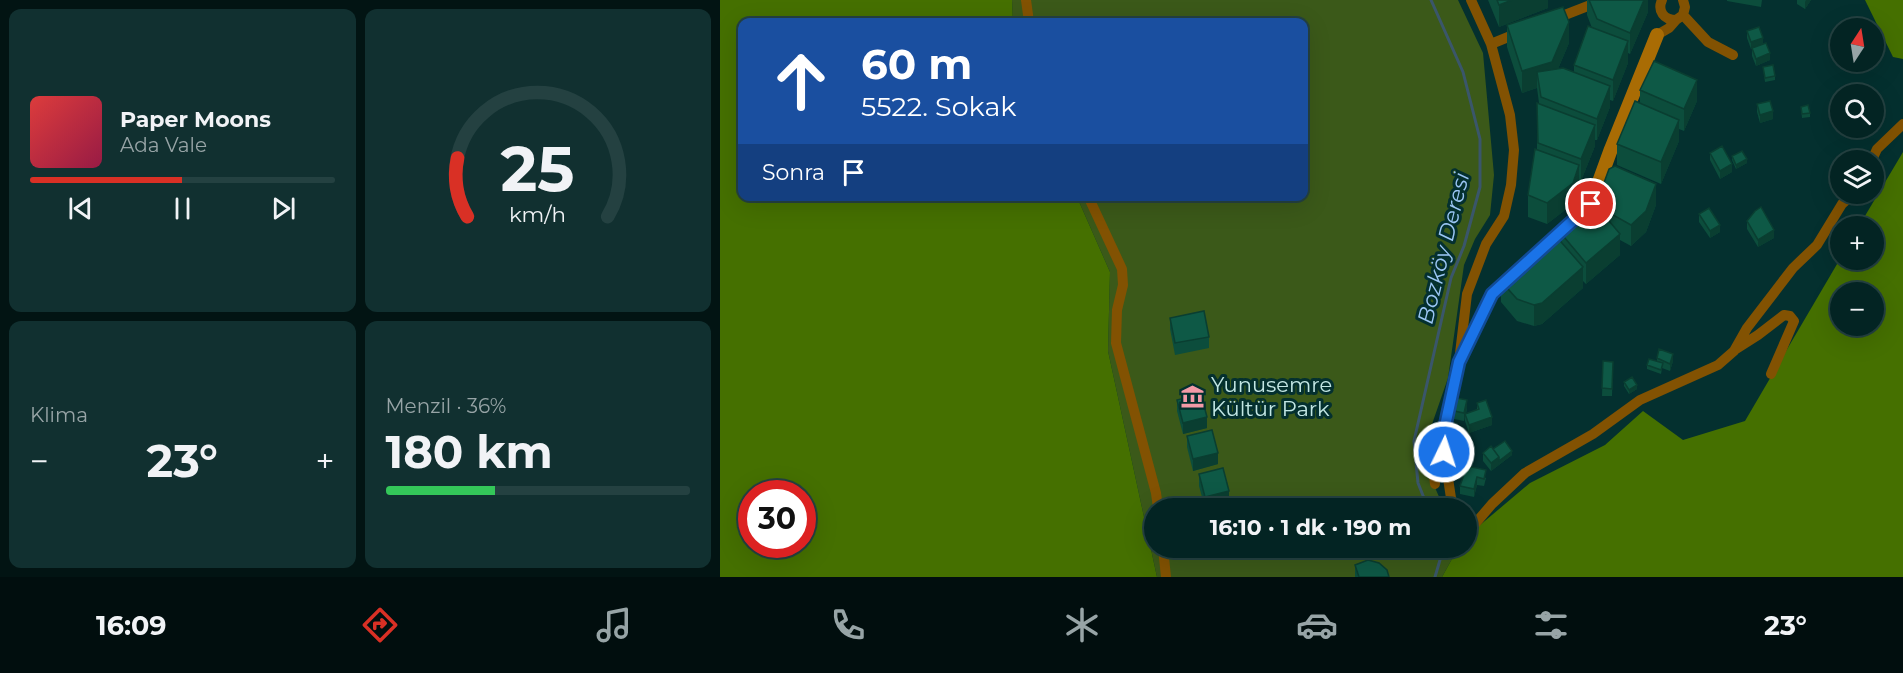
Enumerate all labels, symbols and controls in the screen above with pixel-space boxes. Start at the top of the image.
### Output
north arrow [1830,18,1884,72]
map controls [1830,18,1884,336]
text: 60 m [861,38,972,90]
icon: ahead [762,42,840,120]
button: search [1830,84,1884,138]
text: 5522. Sokak [861,90,1017,123]
text: Paper Moons [120,106,271,133]
text: 25 [501,132,575,208]
text: Ada Vale [120,133,207,157]
button: layers [1830,150,1884,204]
icon: arrive [837,156,870,189]
text: Sonra [762,159,825,186]
water label: Bozköy Deresi [1412,170,1475,327]
pin [1565,178,1616,229]
icon: arrive [1574,187,1607,220]
icon: previous [64,192,97,225]
icon: pause [166,192,199,225]
icon: next [267,192,300,225]
text: km/h [509,202,566,228]
button: + [1830,216,1884,270]
button: − [1830,282,1884,336]
place label: Yunusemre Kültür Park [1211,372,1332,421]
museum icon: Yunusemre Kültür Park [1180,384,1206,410]
text: Menzil · 36% [386,394,506,418]
text: Klima [30,403,88,427]
position arrow [1412,420,1476,484]
text: 180 km [386,424,553,479]
text: 23° [147,433,218,488]
text: − [30,441,49,481]
text: + [316,441,334,481]
speed limit sign: 30 [738,480,816,558]
text: 16:10 · 1 dk · 190 m [1210,514,1411,541]
icon: directions [359,604,401,646]
icon: music [593,604,635,646]
icon: phone [827,604,869,646]
icon: climate [1061,604,1103,646]
icon: car [1296,604,1338,646]
icon: filters [1530,604,1572,646]
text: 16:09 [96,609,167,642]
text: 23° [1764,609,1807,642]

